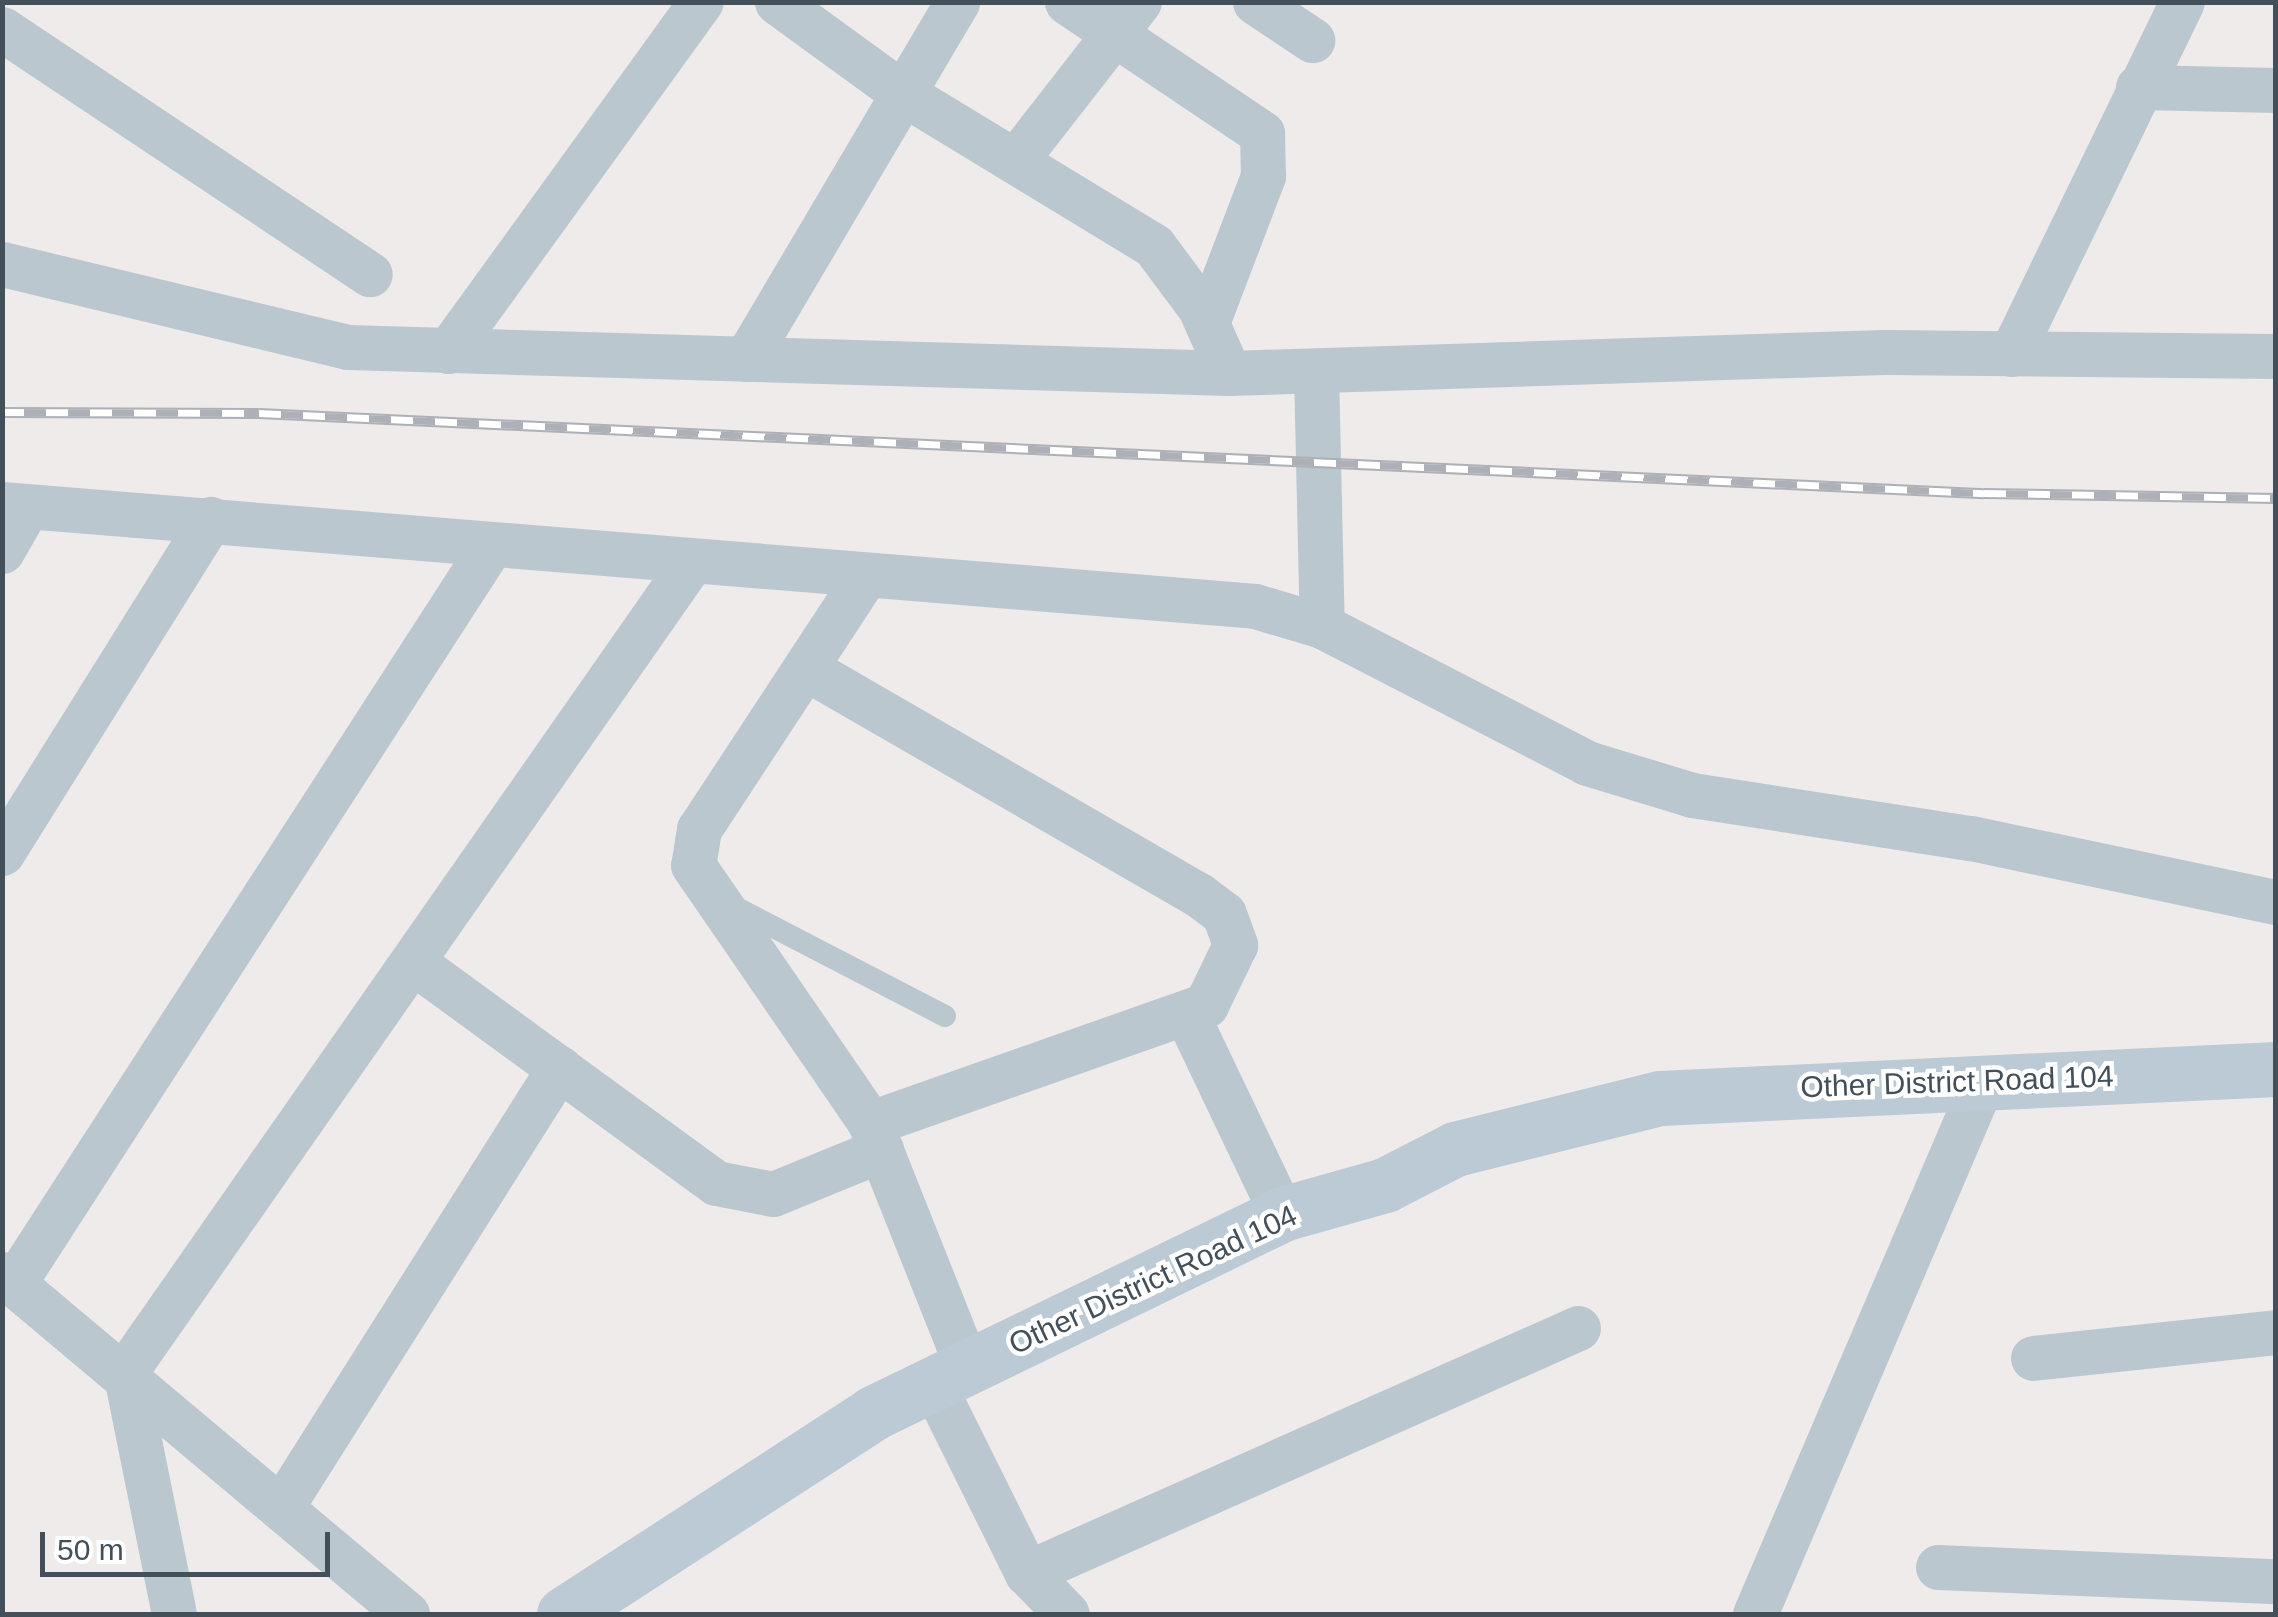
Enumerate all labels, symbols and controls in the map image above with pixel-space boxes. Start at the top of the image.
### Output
street label: Other District Road 104 [1800,1059,2114,1105]
street label: Other District Road 104 [1003,1197,1303,1363]
scale bar [45,1512,335,1574]
text: 50 m [57,1533,124,1566]

